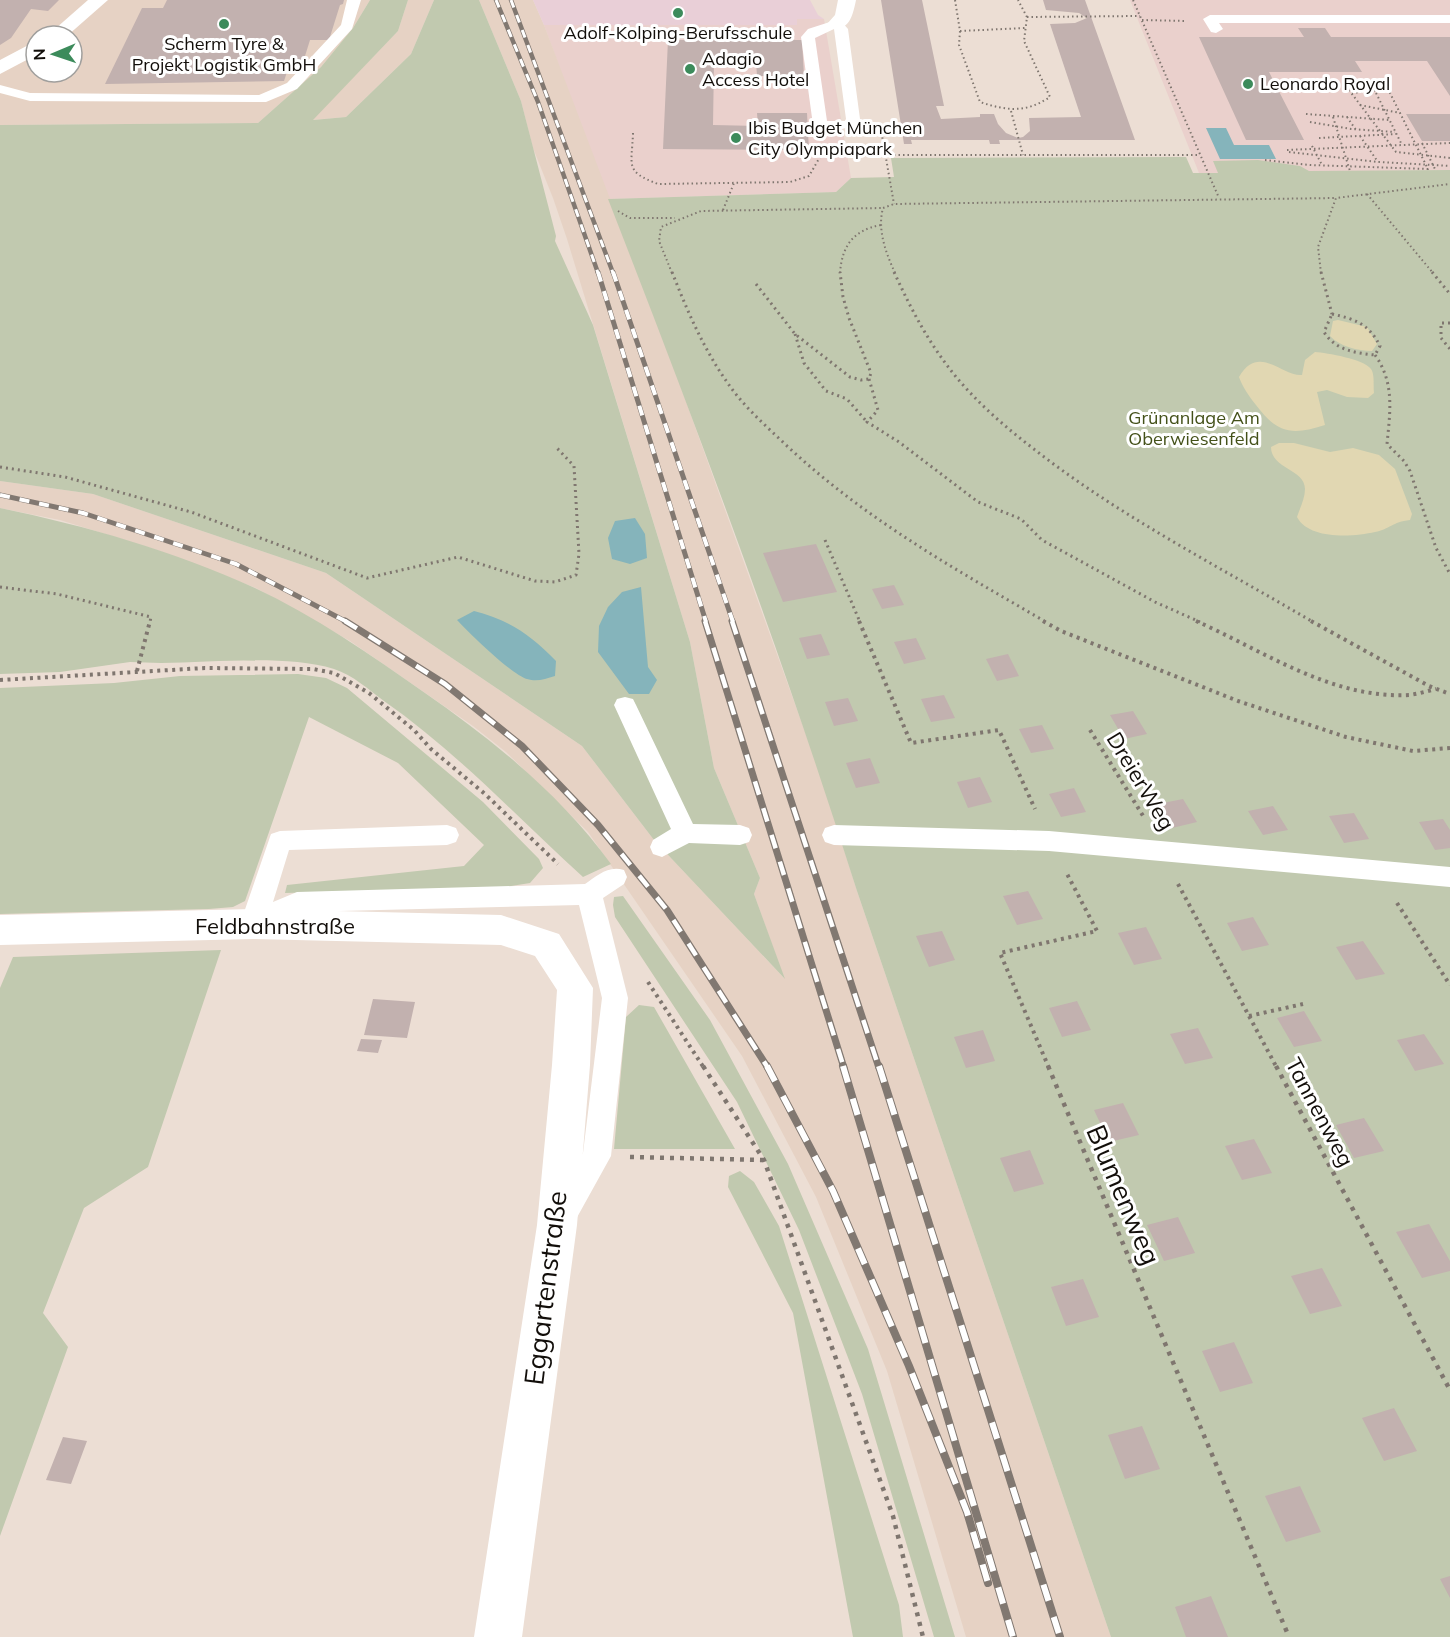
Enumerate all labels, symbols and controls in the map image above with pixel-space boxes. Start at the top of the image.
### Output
marker: Adolf-Kolping-Berufsschule [671,6,685,20]
marker: Scherm Tyre & Projekt Logistik GmbH [217,17,231,31]
place label: Adolf-Kolping-Berufsschule [564,21,792,44]
north arrow [24,24,84,84]
place label: Scherm Tyre & Projekt Logistik GmbH [132,32,316,76]
place label: Adagio Access Hotel [702,47,809,91]
text: N [29,48,49,61]
marker: Adagio Access Hotel [683,62,697,76]
place label: Leonardo Royal [1260,72,1390,95]
marker: Leonardo Royal [1241,77,1255,91]
place label: Ibis Budget München City Olympiapark [748,116,923,160]
marker: Ibis Budget München City Olympiapark [729,131,743,145]
park label: Grünanlage Am Oberwiesenfeld [1128,406,1260,450]
street label: DreierWeg [1101,727,1181,835]
street label: Feldbahnstraße [195,912,355,940]
street label: Tannenweg [1280,1053,1360,1171]
street label: Blumenweg [1079,1120,1169,1270]
street label: Eggartenstraße [516,1189,574,1387]

